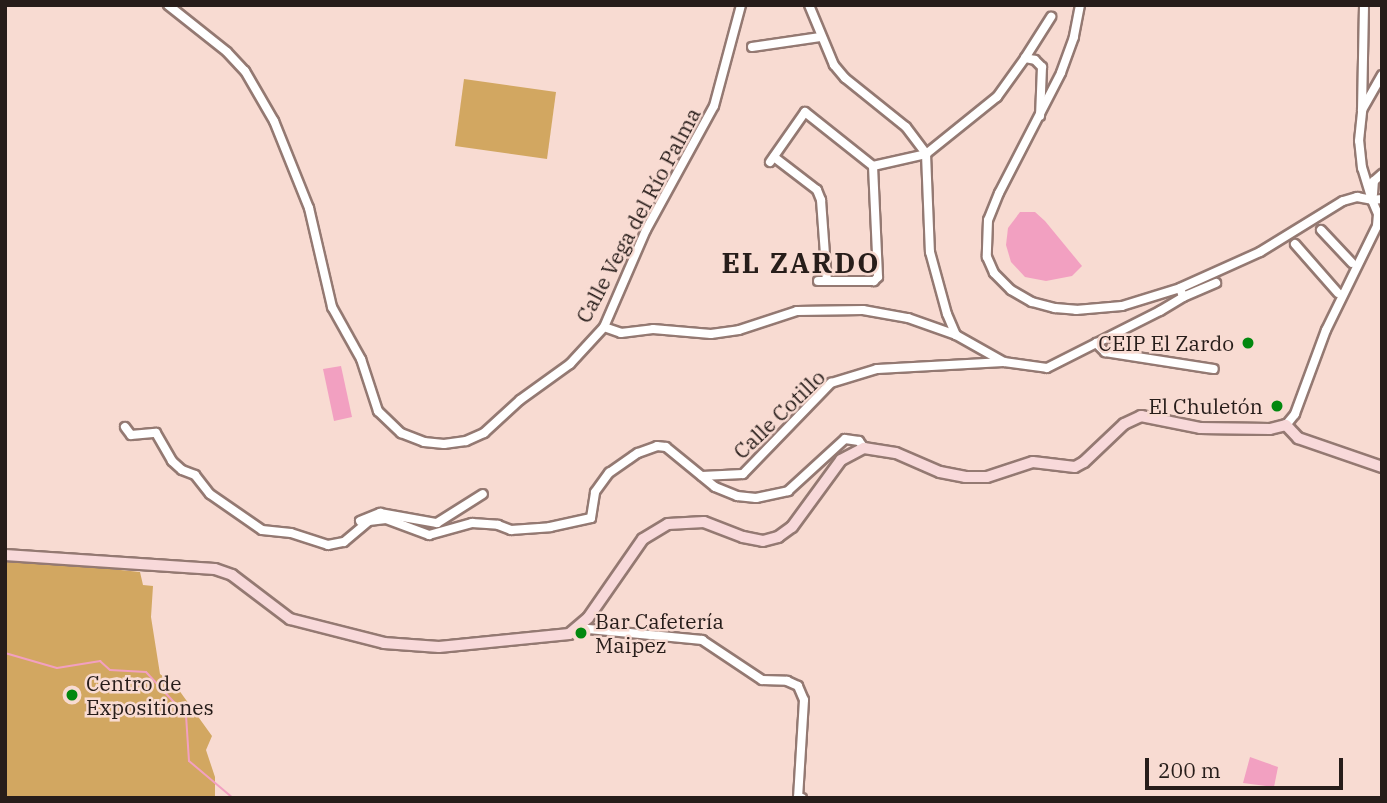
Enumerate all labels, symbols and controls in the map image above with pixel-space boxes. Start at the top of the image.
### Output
street label: Calle Vega del Río Palma [571,103,705,327]
district label: EL ZARDO [722,246,880,280]
place label: CEIP El Zardo [1098,330,1234,356]
marker: CEIP El Zardo [1240,335,1256,351]
street label: Calle Cotillo [728,364,830,464]
place label: El Chuletón [1148,393,1263,419]
marker: El Chuletón [1269,398,1285,414]
place label: Bar Cafetería Maipez [595,608,724,658]
marker: Bar Cafetería Maipez [573,625,589,641]
place label: Centro de Expositiones [86,670,214,720]
marker: Centro de Expositiones [64,687,80,703]
scale bar [1149,744,1347,788]
text: 200 m [1158,756,1221,784]

